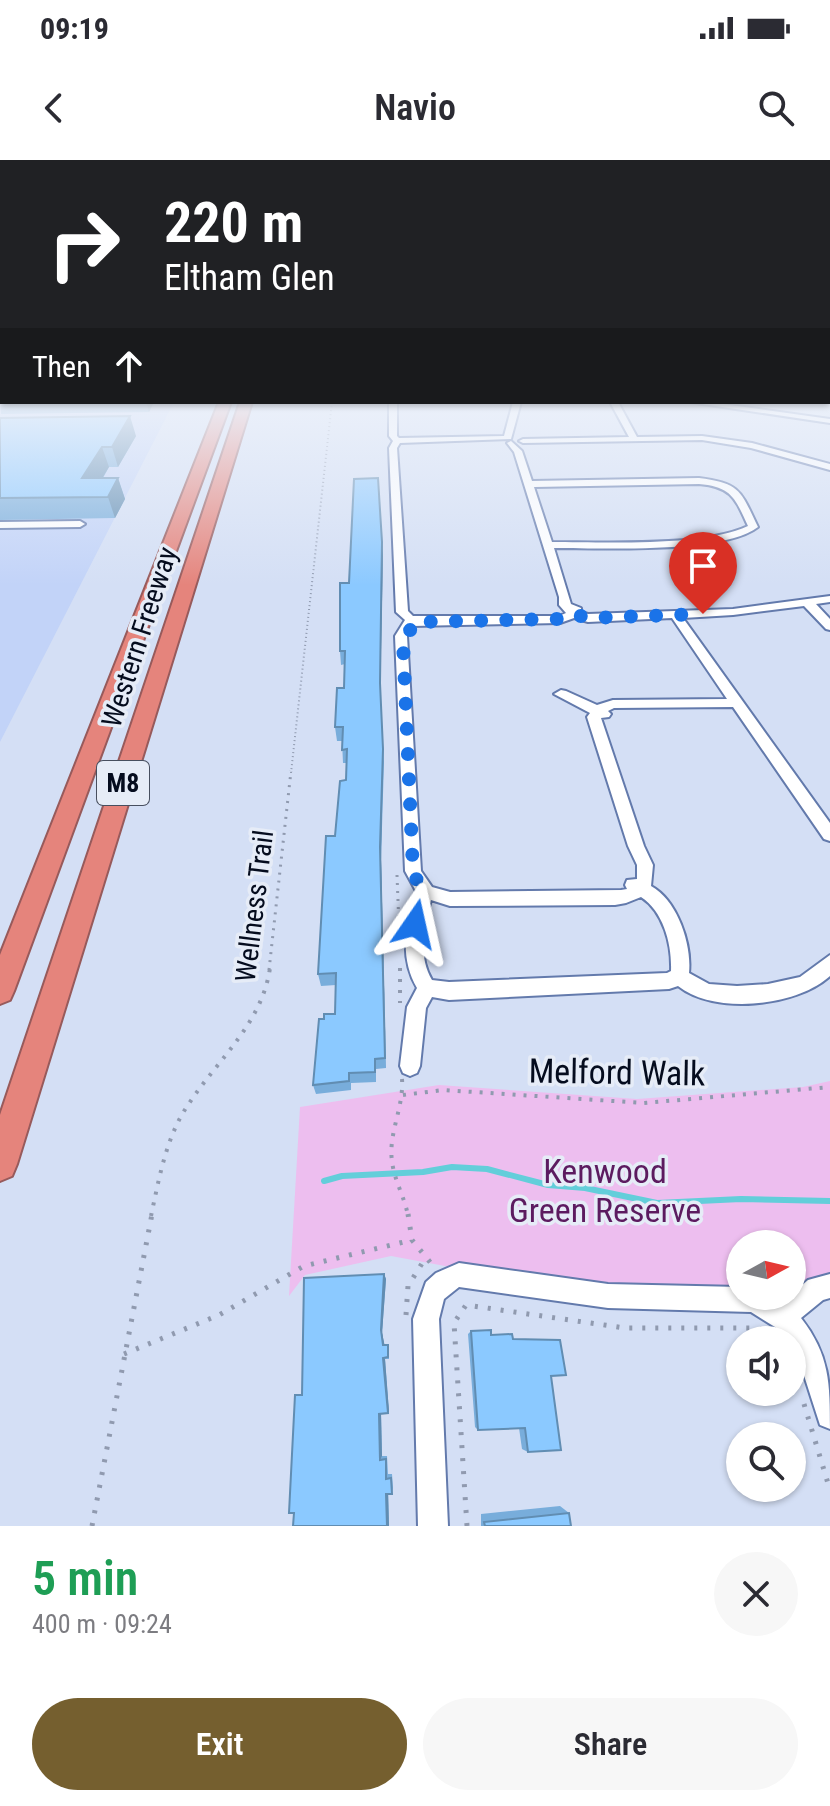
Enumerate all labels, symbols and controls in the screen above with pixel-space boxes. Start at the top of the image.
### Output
text: 09:19 [40,11,109,46]
icon: back [32,86,76,130]
icon: search [754,86,798,130]
text: Navio [374,87,456,129]
text: 220 m [164,190,303,256]
icon: right [32,192,136,296]
text: Eltham Glen [164,257,335,299]
icon: ahead [107,344,151,388]
text: Then [32,349,91,384]
pin [669,532,737,614]
street label: Western Freeway [95,543,184,731]
icon: arrive [681,544,725,588]
road number: M8 [97,761,149,805]
street label: Wellness Trail [229,828,280,984]
position arrow [373,882,457,966]
street label: Melford Walk [528,1050,706,1094]
park label: Kenwood Green Reserve [509,1151,701,1230]
north arrow [726,1230,806,1310]
map controls [726,1230,806,1502]
button: sound [726,1326,806,1406]
button: search [726,1422,806,1502]
text: 5 min [32,1550,138,1607]
button: close [714,1552,798,1636]
text: 400 m · 09:24 [32,1609,172,1639]
button: Exit [32,1698,407,1790]
button: Share [423,1698,798,1790]

